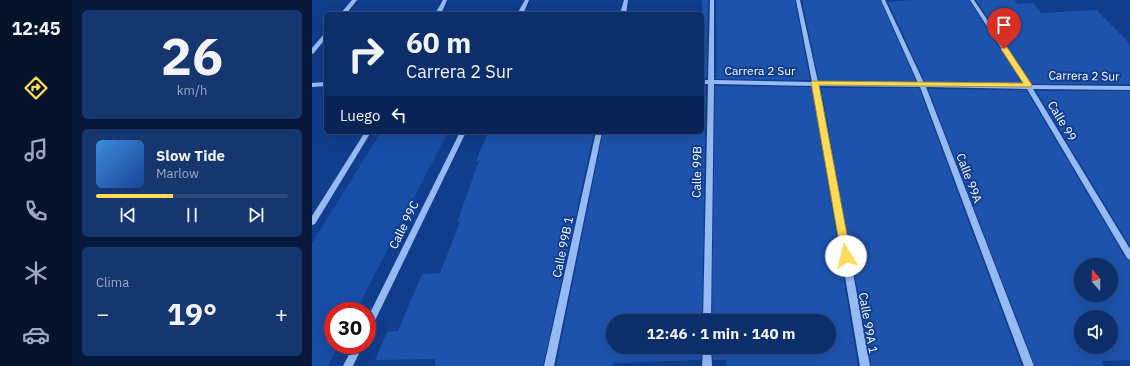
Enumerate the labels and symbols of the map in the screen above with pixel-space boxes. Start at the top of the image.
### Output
pin [987,8,1021,49]
street label: Carrera 2 Sur [724,63,796,78]
street label: Carrera 2 Sur [1048,67,1120,84]
street label: Calle 99 [1045,98,1080,144]
street label: Calle 99B [689,146,704,198]
street label: Calle 99A [953,151,986,205]
street label: Calle 99C [385,198,422,251]
street label: Calle 99B 1 [549,215,576,279]
position arrow [825,235,867,277]
north arrow [1074,258,1118,302]
street label: Calle 99A 1 [856,291,881,355]
speed limit sign: 30 [324,302,376,354]

